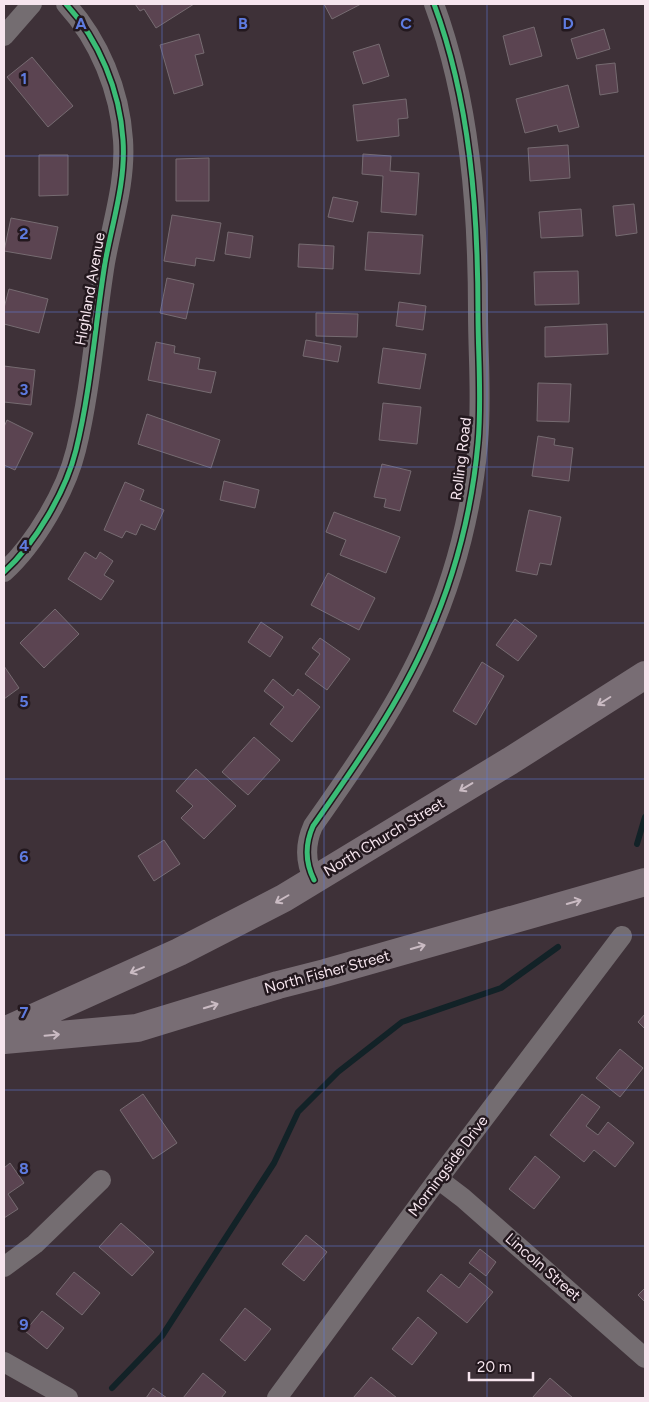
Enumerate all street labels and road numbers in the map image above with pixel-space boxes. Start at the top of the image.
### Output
street label: Highland Avenue [71,231,109,347]
street label: Rolling Road [447,416,475,502]
street label: North Church Street [320,794,448,880]
street label: North Fisher Street [262,947,392,997]
street label: Morningside Drive [404,1112,492,1220]
street label: Lincoln Street [502,1229,585,1305]

